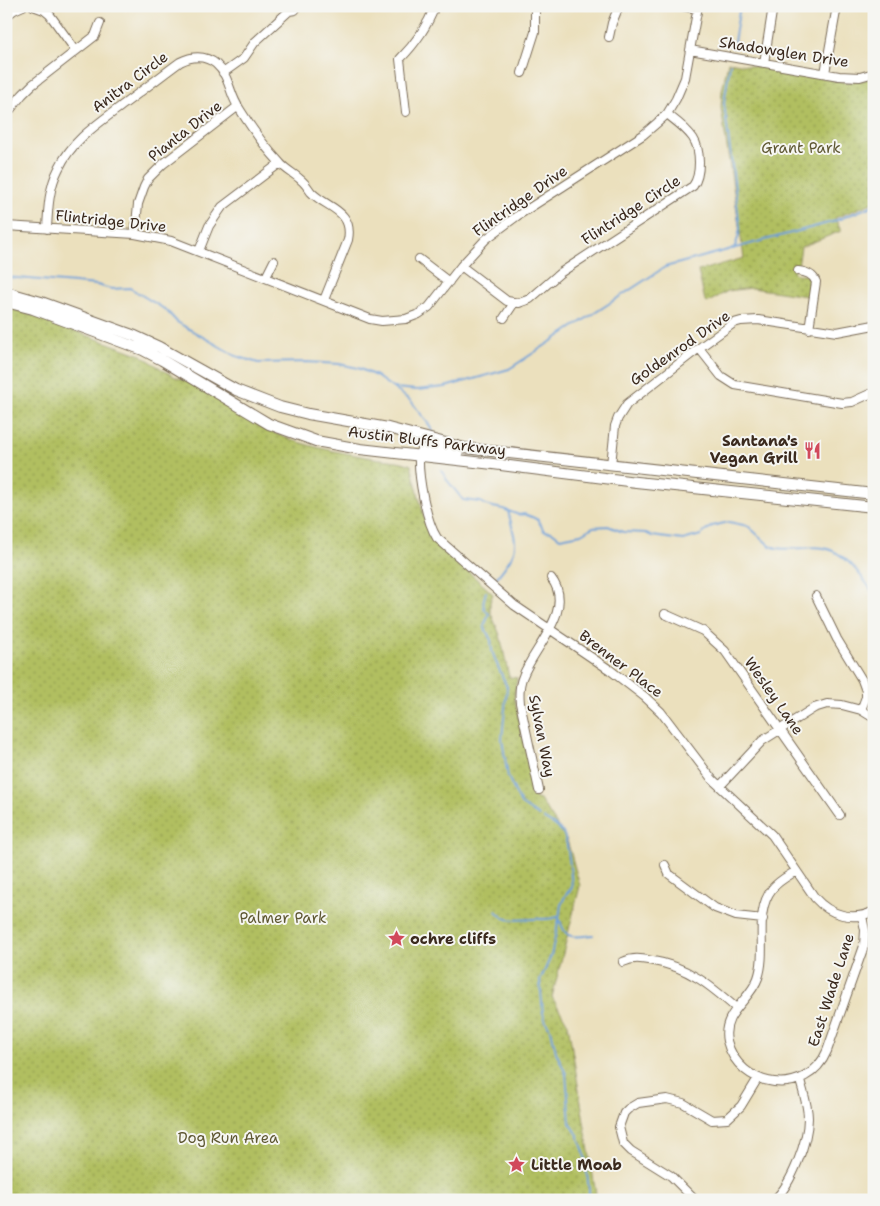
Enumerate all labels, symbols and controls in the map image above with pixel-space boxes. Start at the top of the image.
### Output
street label: Shadowglen Drive [718,32,850,72]
street label: Anitra Circle [88,47,172,117]
street label: Pianta Drive [144,96,226,166]
park label: Grant Park [761,138,841,158]
street label: Flintridge Drive [469,161,571,241]
street label: Flintridge Circle [578,171,684,249]
street label: Flintridge Drive [55,205,167,237]
street label: Goldenrod Drive [626,306,734,390]
street label: Austin Bluffs Parkway [347,421,507,461]
place label: Santana's Vegan Grill [710,431,798,468]
restaurant icon: Santana's Vegan Grill [802,440,822,460]
street label: Brenner Place [575,626,667,702]
street label: Wesley Lane [740,653,808,739]
street label: Sylvan Way [524,693,560,779]
park label: Palmer Park [239,908,327,928]
place icon: ochre cliffs [386,929,406,949]
place label: ochre cliffs [410,929,496,949]
street label: East Wade Lane [803,931,859,1049]
park label: Dog Run Area [178,1128,279,1148]
place icon: Little Moab [507,1155,527,1175]
place label: Little Moab [531,1155,622,1175]

